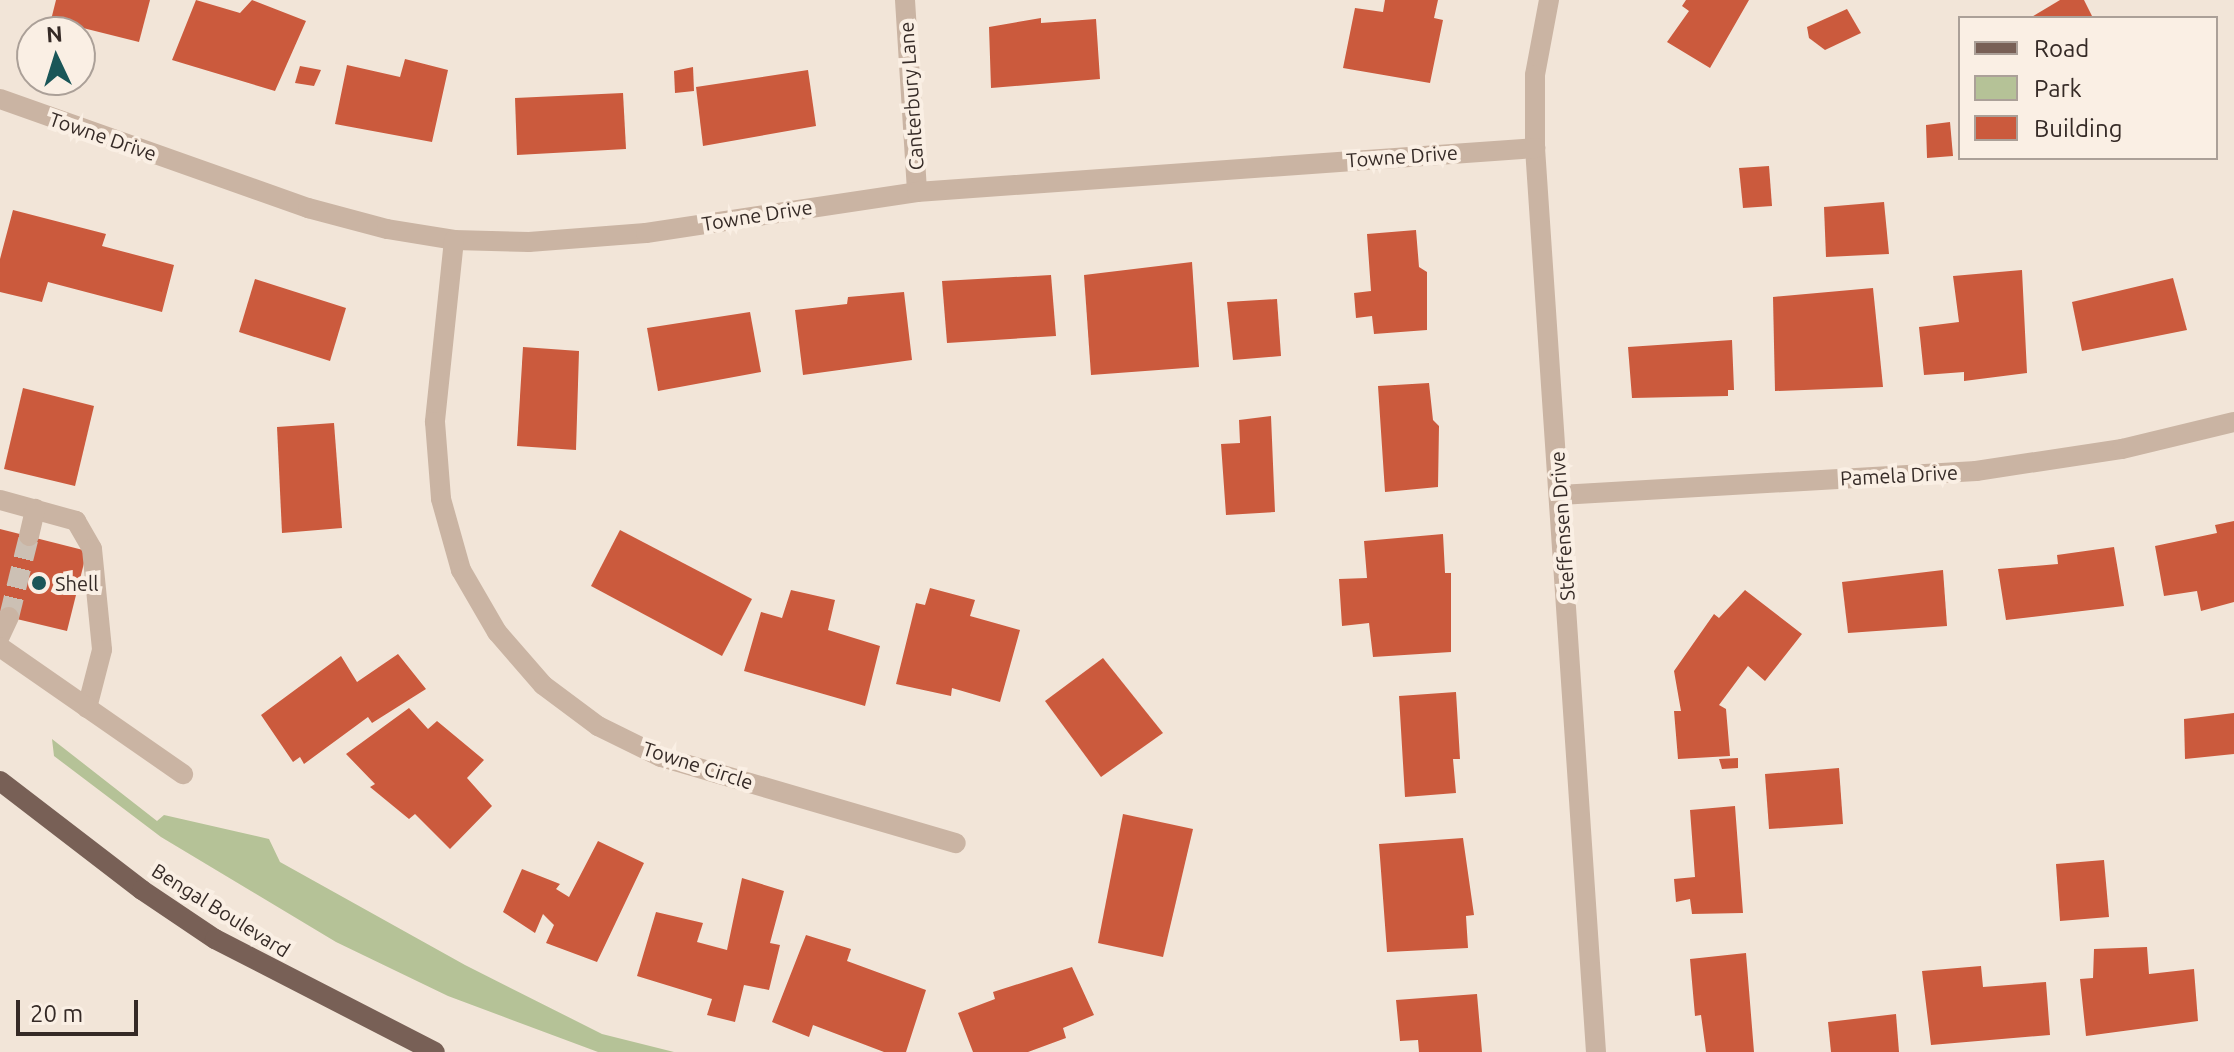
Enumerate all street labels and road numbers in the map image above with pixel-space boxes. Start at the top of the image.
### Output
street label: Canterbury Lane [894,21,928,171]
street label: Towne Drive [46,106,160,166]
street label: Towne Drive [1345,140,1459,172]
street label: Towne Drive [700,194,814,236]
street label: Steffensen Drive [1545,450,1579,602]
street label: Pamela Drive [1840,460,1958,490]
street label: Towne Circle [640,736,756,794]
street label: Bengal Boulevard [148,858,294,962]

